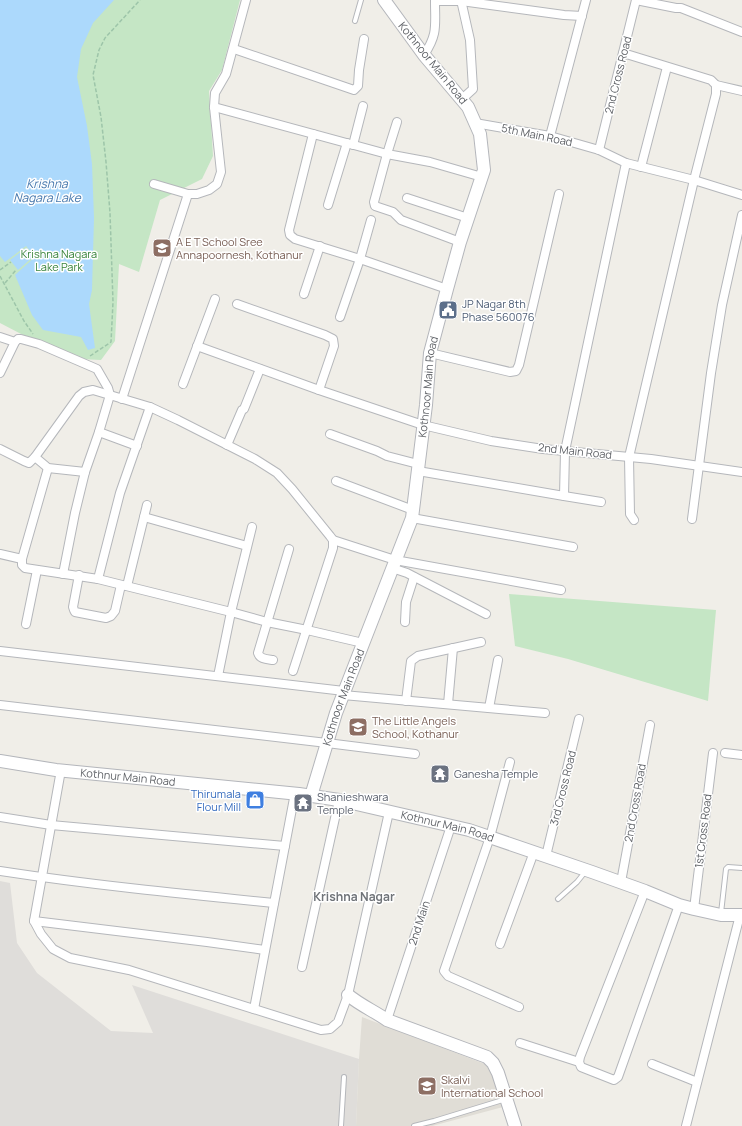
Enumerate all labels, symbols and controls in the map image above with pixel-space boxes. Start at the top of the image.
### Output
street label: Kothnoor Main Road [395,18,471,107]
street label: 2nd Cross Road [601,35,634,115]
street label: 5th Main Road [500,120,574,149]
water label: Krishna Nagara Lake [13,175,82,206]
place label: A E T School Sree Annapoornesh, Kothanur [176,234,303,262]
school or university icon: A E T School Sree Annapoornesh, Kothanur [151,237,173,259]
park label: Krishna Nagara Lake Park [21,246,97,274]
place label: JP Nagar 8th Phase 560076 [462,296,535,324]
public building icon: JP Nagar 8th Phase 560076 [437,299,459,321]
street label: Kothnoor Main Road [414,334,441,438]
street label: 2nd Main Road [537,439,613,462]
street label: Kothnoor Main Road [319,646,367,747]
place label: The Little Angels School, Kothanur [372,713,459,741]
school or university icon: The Little Angels School, Kothanur [347,716,369,738]
street label: 3rd Cross Road [546,749,579,827]
street label: 2nd Cross Road [620,762,649,843]
temple icon: Ganesha Temple [429,763,451,785]
street label: Kothnur Main Road [80,764,176,789]
place label: Ganesha Temple [454,766,539,781]
place label: Thirumala Flour Mill [191,786,241,814]
shop icon: Thirumala Flour Mill [244,789,266,811]
place label: Shanieshwara Temple [317,789,388,817]
temple icon: Shanieshwara Temple [292,792,314,814]
street label: 1st Cross Road [691,793,714,869]
street label: Kothnur Main Road [400,807,496,845]
district label: Krishna Nagar [313,888,395,905]
street label: 2nd Main [404,899,433,947]
place label: Skalvi International School [441,1072,543,1100]
school or university icon: Skalvi International School [416,1075,438,1097]

